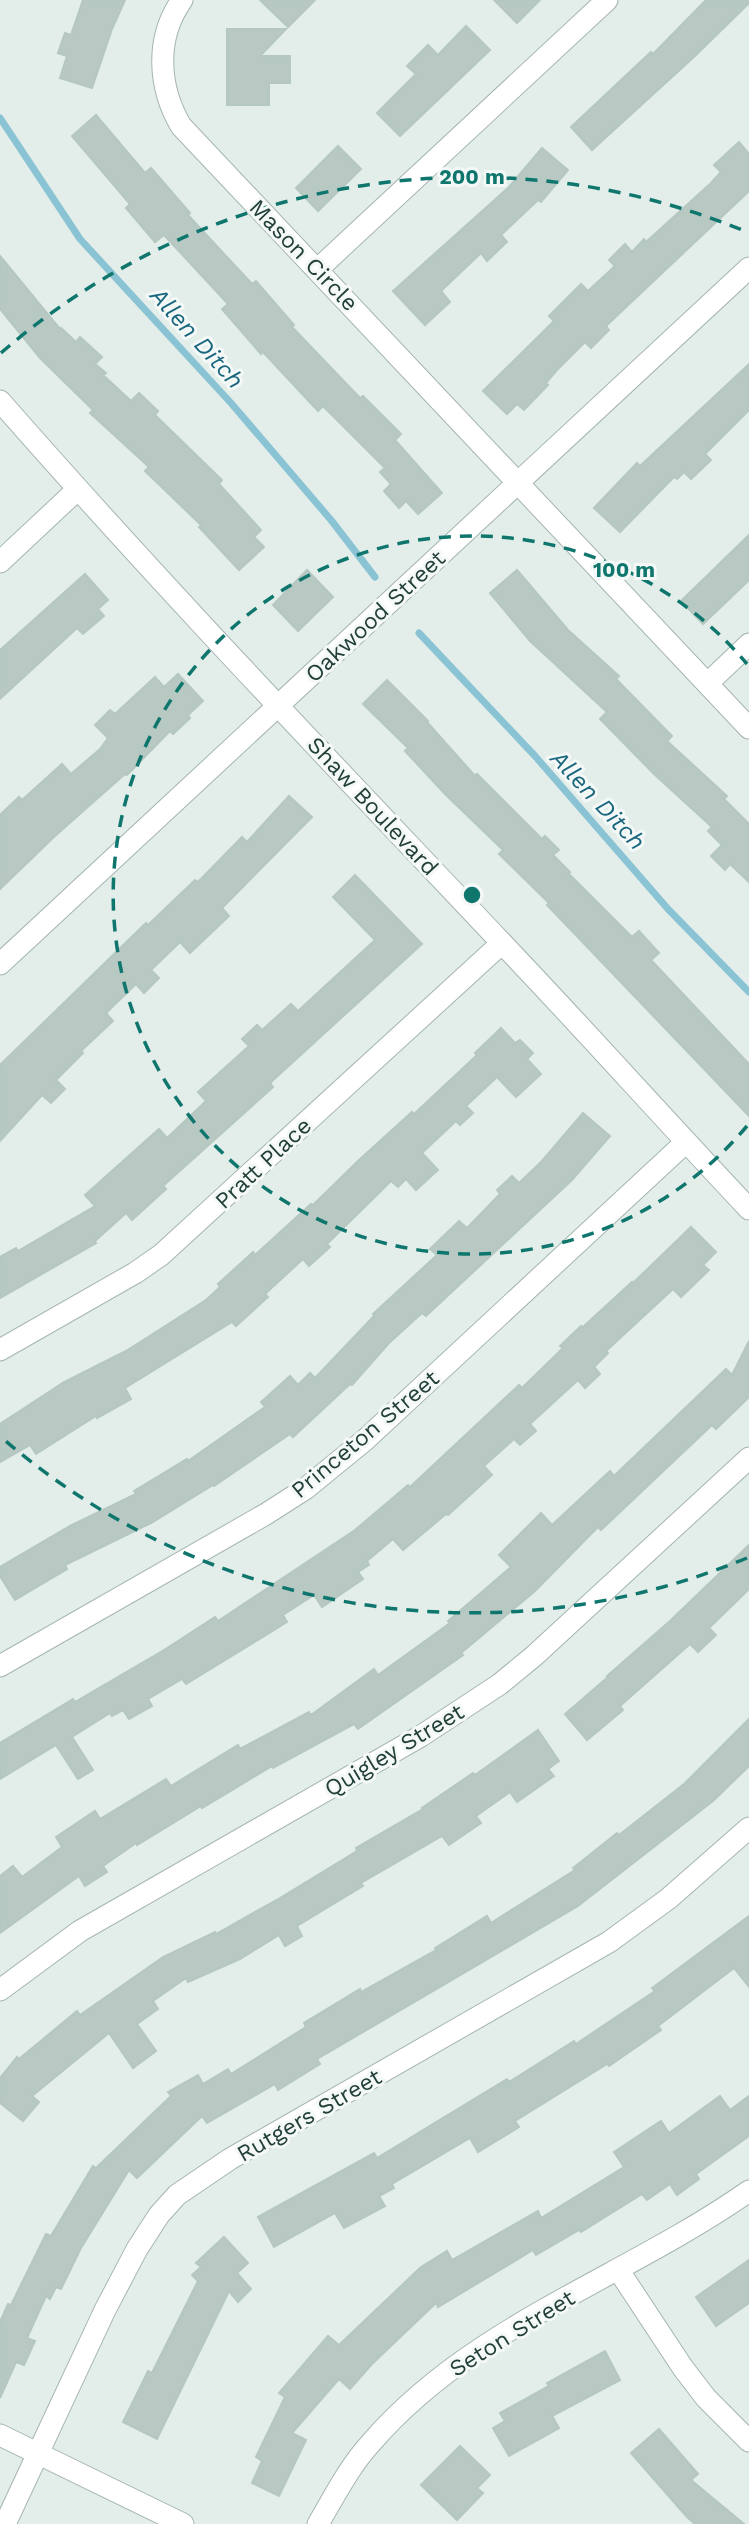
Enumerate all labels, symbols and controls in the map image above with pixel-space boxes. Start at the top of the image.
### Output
text: 200 m [439,164,505,189]
street label: Mason Circle [244,194,364,317]
water label: Allen Ditch [144,281,250,394]
street label: Oakwood Street [300,544,451,688]
text: 100 m [593,557,655,582]
street label: Shaw Boulevard [302,732,444,881]
water label: Allen Ditch [544,744,651,856]
centre of rings [460,883,484,907]
street label: Pratt Place [210,1112,317,1215]
street label: Princeton Street [286,1365,445,1504]
street label: Quigley Street [320,1698,469,1803]
street label: Rutgers Street [232,2063,387,2168]
street label: Seton Street [445,2284,580,2383]

